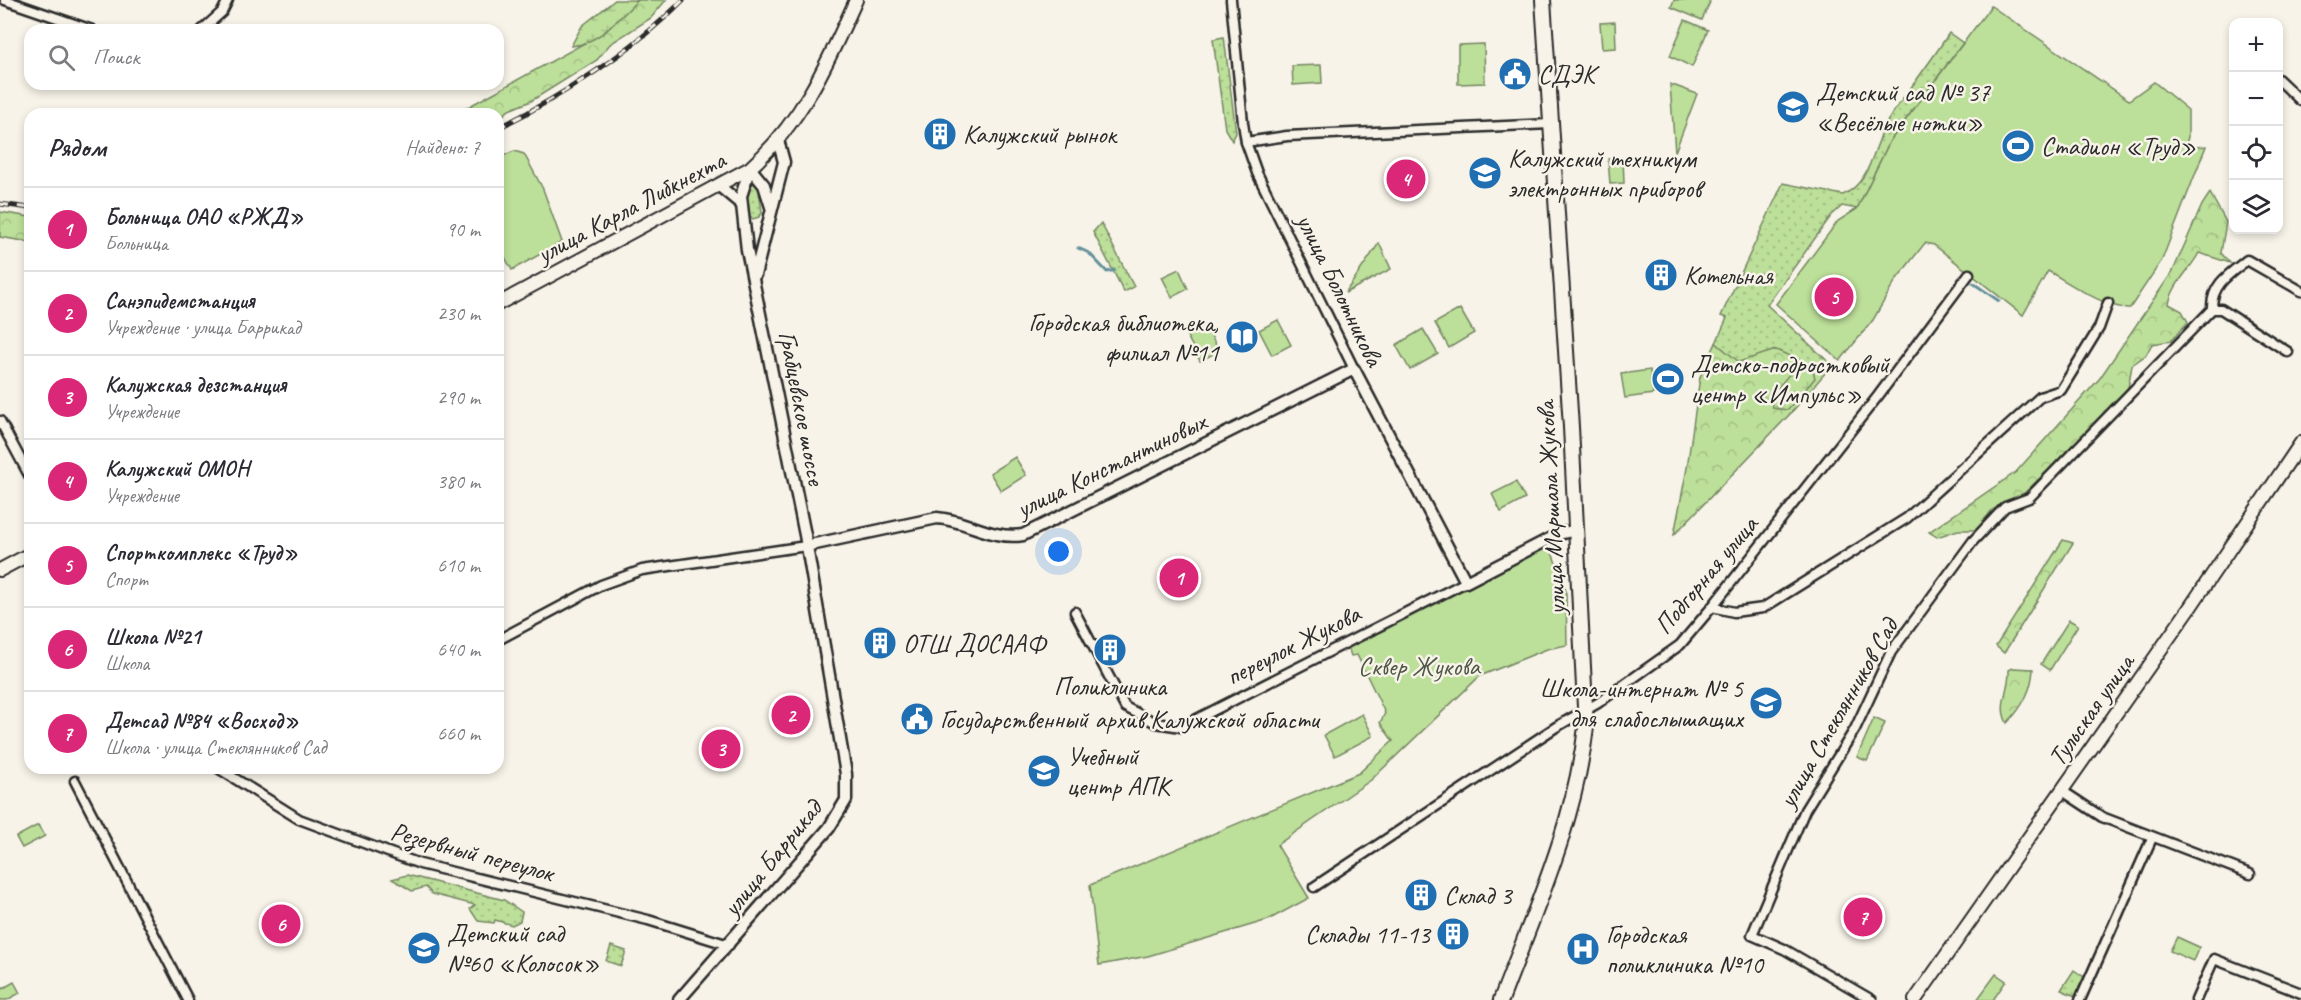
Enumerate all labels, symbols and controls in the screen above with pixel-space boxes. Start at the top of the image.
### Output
map controls [2229,18,2283,234]
button: + [2229,18,2283,72]
search box [24,24,504,90]
icon: search [45,41,78,74]
text: Поиск [93,43,139,71]
public building icon: СДЭК [1497,56,1533,92]
place label: СДЭК [1538,58,1600,91]
button: − [2229,72,2283,126]
place label: Детский сад № 37 «Весёлые нотки» [1816,76,1991,139]
school or university icon: Детский сад № 37 «Весёлые нотки» [1775,89,1811,125]
building icon: Калужский рынок [922,116,958,152]
place label: Калужский рынок [963,118,1118,151]
button: locate [2229,126,2283,180]
sports icon: Стадион «Труд» [2000,128,2036,164]
place label: Стадион «Труд» [2041,130,2196,163]
text: Рядом [48,131,106,164]
text: Найдено: 7 [405,135,480,160]
place label: Калужский техникум электронных приборов [1508,142,1706,205]
street label: улица Карла Либкнехта [529,143,732,271]
school or university icon: Калужский техникум электронных приборов [1467,155,1503,191]
pin: 4 [1386,156,1426,201]
button: layers [2229,180,2283,234]
text: Больница ОАО «РЖД» [105,203,303,231]
street label: улица Болотникова [1288,207,1392,373]
text: 1 [63,217,72,242]
text: 90 m [446,217,480,242]
text: Больница [105,231,168,256]
building icon: Котельная [1643,257,1679,293]
place label: Котельная [1684,259,1775,292]
pin: 5 [1814,274,1854,320]
text: Санэпидемстанция [105,287,255,315]
text: 2 [63,301,72,326]
text: 230 m [437,301,480,326]
place label: Городская библиотека, филиал №11 [1029,306,1220,369]
text: Учреждение · улица Баррикад [105,315,301,340]
library icon: Городская библиотека, филиал №11 [1224,319,1260,355]
street label: Грабцевское шоссе [771,328,833,489]
place label: Детско-подростковый центр «Импульс» [1691,348,1891,411]
sports icon: Детско-подростковый центр «Импульс» [1650,361,1686,397]
text: Калужская дезстанция [105,371,286,399]
text: 3 [63,385,72,410]
text: 290 m [437,385,480,410]
street label: улица Маршала Жукова [1529,398,1573,618]
text: Учреждение [105,399,179,424]
street label: улица Константиновых [1009,404,1213,526]
text: Калужский ОМОН [105,455,250,483]
text: 4 [63,469,72,494]
text: 380 m [437,469,480,494]
text: Учреждение [105,483,179,508]
street label: Подгорная улица [1647,508,1766,641]
your location [1044,537,1073,566]
text: Спорткомплекс «Труд» [105,539,298,567]
text: 5 [63,553,72,578]
text: 610 m [437,553,480,578]
pin: 1 [1160,556,1198,600]
text: Спорт [105,567,148,592]
street label: переулок Жукова [1220,596,1367,693]
street label: улица Стеклянников Сад [1769,610,1907,815]
text: Школа №21 [105,623,201,651]
building icon: ОТШ ДОСААФ [862,625,898,661]
place label: ОТШ ДОСААФ [903,627,1048,660]
building icon: Поликлиника [1092,632,1128,668]
text: 6 [63,637,72,662]
text: 640 m [437,637,480,662]
street label: Тульская улица [2040,646,2143,772]
park label: Сквер Жукова [1358,650,1482,683]
text: Школа [105,651,149,676]
place label: Поликлиника [1054,670,1168,703]
place label: Школа-интернат № 5 для слабослышащих [1540,672,1745,735]
school or university icon: Школа-интернат № 5 для слабослышащих [1748,685,1784,721]
pin: 2 [772,692,810,738]
public building icon: Государственный архив Калужской области [899,701,935,737]
place label: Государственный архив Калужской области [940,703,1321,736]
text: Детсад №84 «Восход» [105,707,299,735]
text: 7 [63,721,72,746]
text: 660 m [437,721,480,746]
pin: 3 [702,726,740,771]
text: Школа · улица Стеклянников Сад [105,735,326,760]
place label: Учебный центр АПК [1067,740,1173,803]
school or university icon: Учебный центр АПК [1026,753,1062,789]
street label: улица Баррикад [714,791,831,925]
street label: Резервный переулок [387,814,559,891]
building icon: Склад 3 [1403,877,1439,913]
place label: Склад 3 [1444,879,1514,912]
pin: 7 [1844,894,1882,940]
pin: 6 [262,902,300,946]
building icon: Склады 11-13 [1435,916,1471,952]
place label: Детский сад №60 «Колосок» [447,917,600,980]
place label: Склады 11-13 [1305,918,1432,951]
place label: Городская поликлиника №10 [1606,918,1765,981]
school or university icon: Детский сад №60 «Колосок» [406,930,442,966]
hospital icon: Городская поликлиника №10 [1565,931,1601,967]

